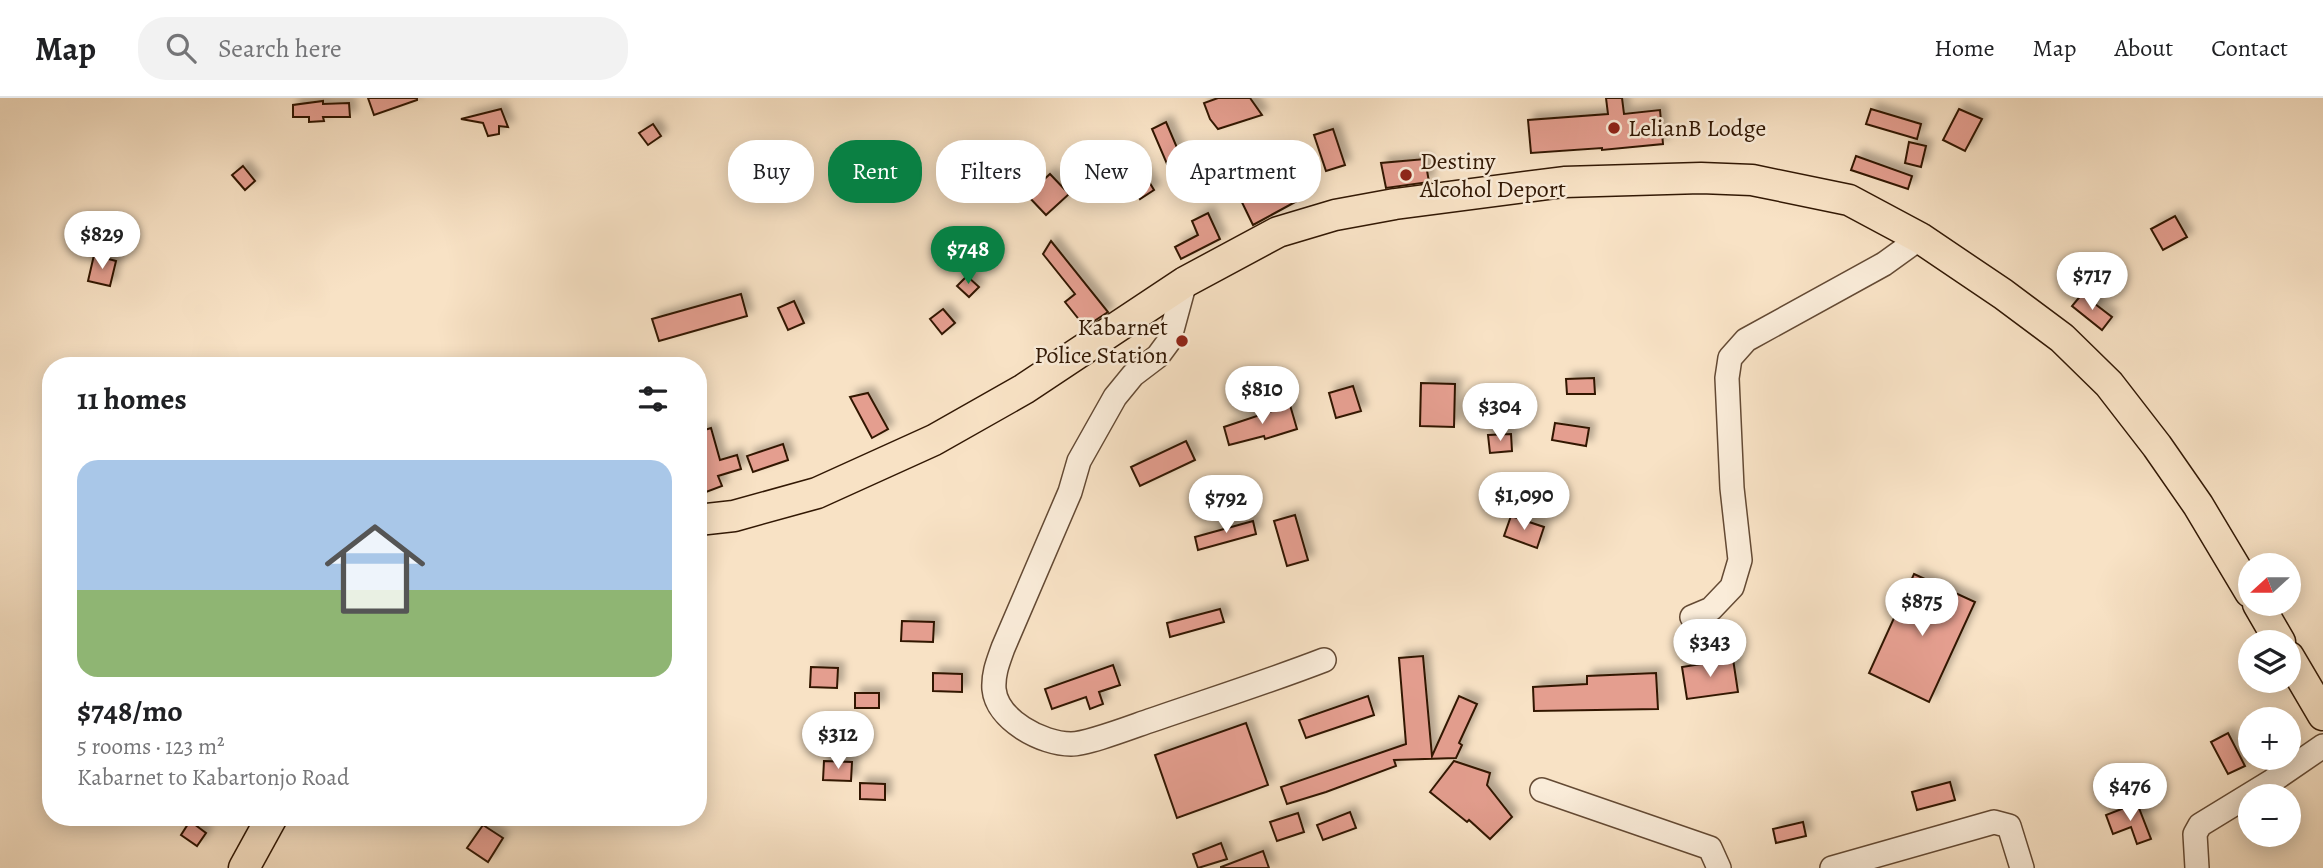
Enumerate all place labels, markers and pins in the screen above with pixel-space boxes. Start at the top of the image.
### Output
place label: LelianB Lodge [1628,112,1766,144]
marker: LelianB Lodge [1606,120,1622,136]
place label: Destiny Alcohol Deport [1419,145,1566,205]
marker: Destiny Alcohol Deport [1398,167,1414,183]
pin: $829 [61,212,143,271]
pin: $748 [927,226,1009,286]
pin: $717 [2051,252,2133,312]
place label: Kabarnet Police Station [1034,311,1168,371]
marker: Kabarnet Police Station [1174,333,1190,349]
pin: $810 [1221,366,1303,426]
pin: $304 [1459,384,1541,443]
pin: $1,090 [1467,472,1581,532]
pin: $792 [1185,476,1267,535]
pin: $875 [1881,578,1963,638]
pin: $343 [1669,620,1751,679]
pin: $312 [797,712,879,771]
pin: $476 [2089,764,2171,823]

